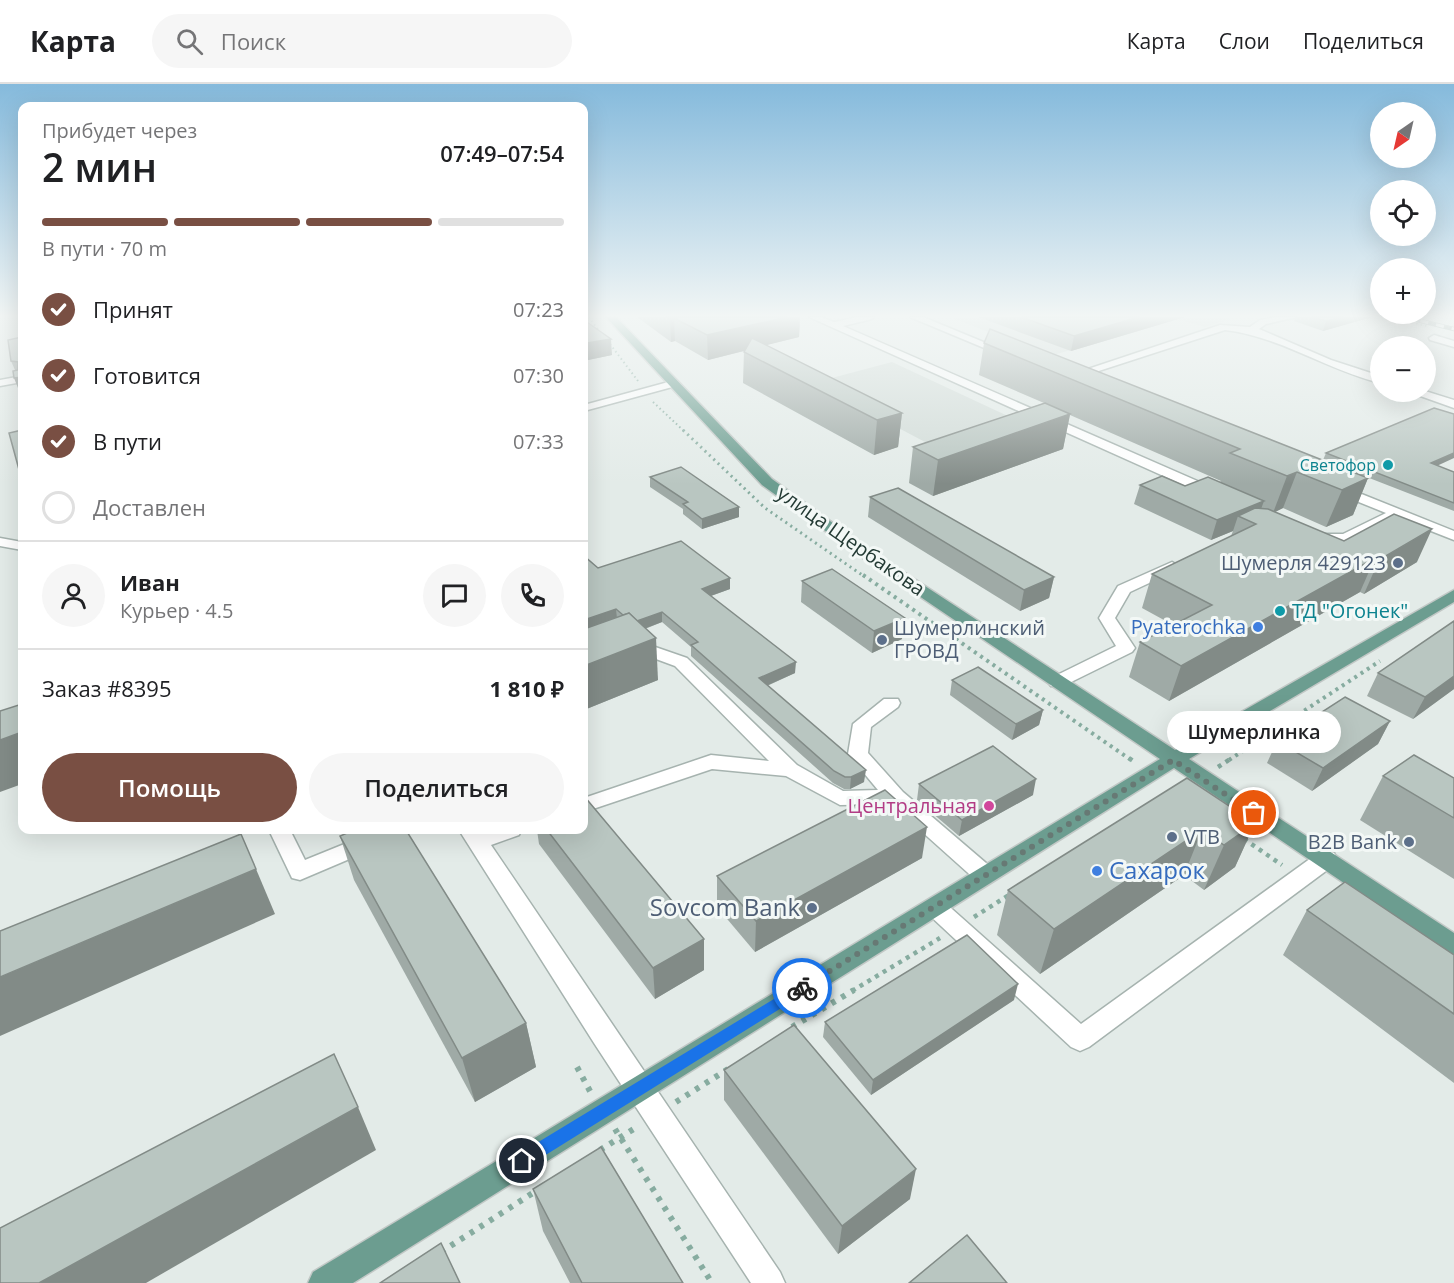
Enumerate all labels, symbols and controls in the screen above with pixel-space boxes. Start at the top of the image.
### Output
search box [152,14,572,68]
text: Карта [30,22,116,60]
icon: search [173,25,206,58]
text: Поиск [221,26,286,56]
text: Карта [1127,27,1186,55]
text: Слои [1219,27,1270,55]
text: Поделиться [1303,27,1424,55]
north arrow [1370,102,1436,168]
map controls [1370,102,1436,402]
text: Прибудет через [42,117,197,144]
text: 07:49–07:54 [440,138,564,168]
text: 2 мин [42,140,157,193]
button: locate [1370,180,1436,246]
text: В пути · 70 m [42,235,167,262]
button: + [1370,258,1436,324]
icon: check [42,293,75,326]
text: Принят [93,294,173,324]
text: 07:23 [513,296,564,323]
button: − [1370,336,1436,402]
icon: check [42,359,75,392]
text: Готовится [93,360,201,390]
text: 07:30 [513,362,564,389]
icon: check [42,425,75,458]
text: В пути [93,426,162,456]
text: 07:33 [513,428,564,455]
place label: Светофор [1300,454,1376,476]
marker: Светофор [1381,458,1395,472]
street label: улица Щербакова [772,479,931,602]
text: Доставлен [93,492,206,522]
place label: Шумерля 429123 [1221,549,1386,576]
marker: Шумерля 429123 [1391,556,1405,570]
button: person [42,564,105,627]
button: chat [423,564,486,627]
button: phone [501,564,564,627]
text: Иван [120,567,180,597]
text: Курьер · 4.5 [120,597,234,624]
place label: ТД "Огонек" [1292,597,1408,624]
marker: ТД "Огонек" [1273,604,1287,618]
place label: Pyaterochka [1131,613,1246,640]
place label: Шумерлинский ГРОВД [894,614,1045,664]
marker: Pyaterochka [1251,620,1265,634]
marker: Шумерлинский ГРОВД [875,633,889,647]
text: Заказ #8395 [42,673,172,703]
text: 1 810 ₽ [489,673,564,703]
callout: Шумерлинка [1167,711,1341,753]
text: Шумерлинка [1187,718,1321,745]
button: Помощь [42,753,297,822]
button: Поделиться [309,753,564,822]
pin [1228,787,1279,838]
place label: Центральная [848,792,977,819]
icon: bag [1237,796,1270,829]
marker: Центральная [982,799,996,813]
place label: VTB [1184,823,1220,850]
place label: B2B Bank [1308,828,1397,855]
marker: VTB [1165,830,1179,844]
marker: B2B Bank [1402,835,1416,849]
place label: Сахарок [1109,853,1205,886]
marker: Сахарок [1090,864,1104,878]
place label: Sovcom Bank [650,890,800,923]
marker: Sovcom Bank [805,901,819,915]
courier [772,958,832,1018]
icon: bike [786,972,819,1005]
pin [496,1135,547,1186]
icon: home [505,1144,538,1177]

